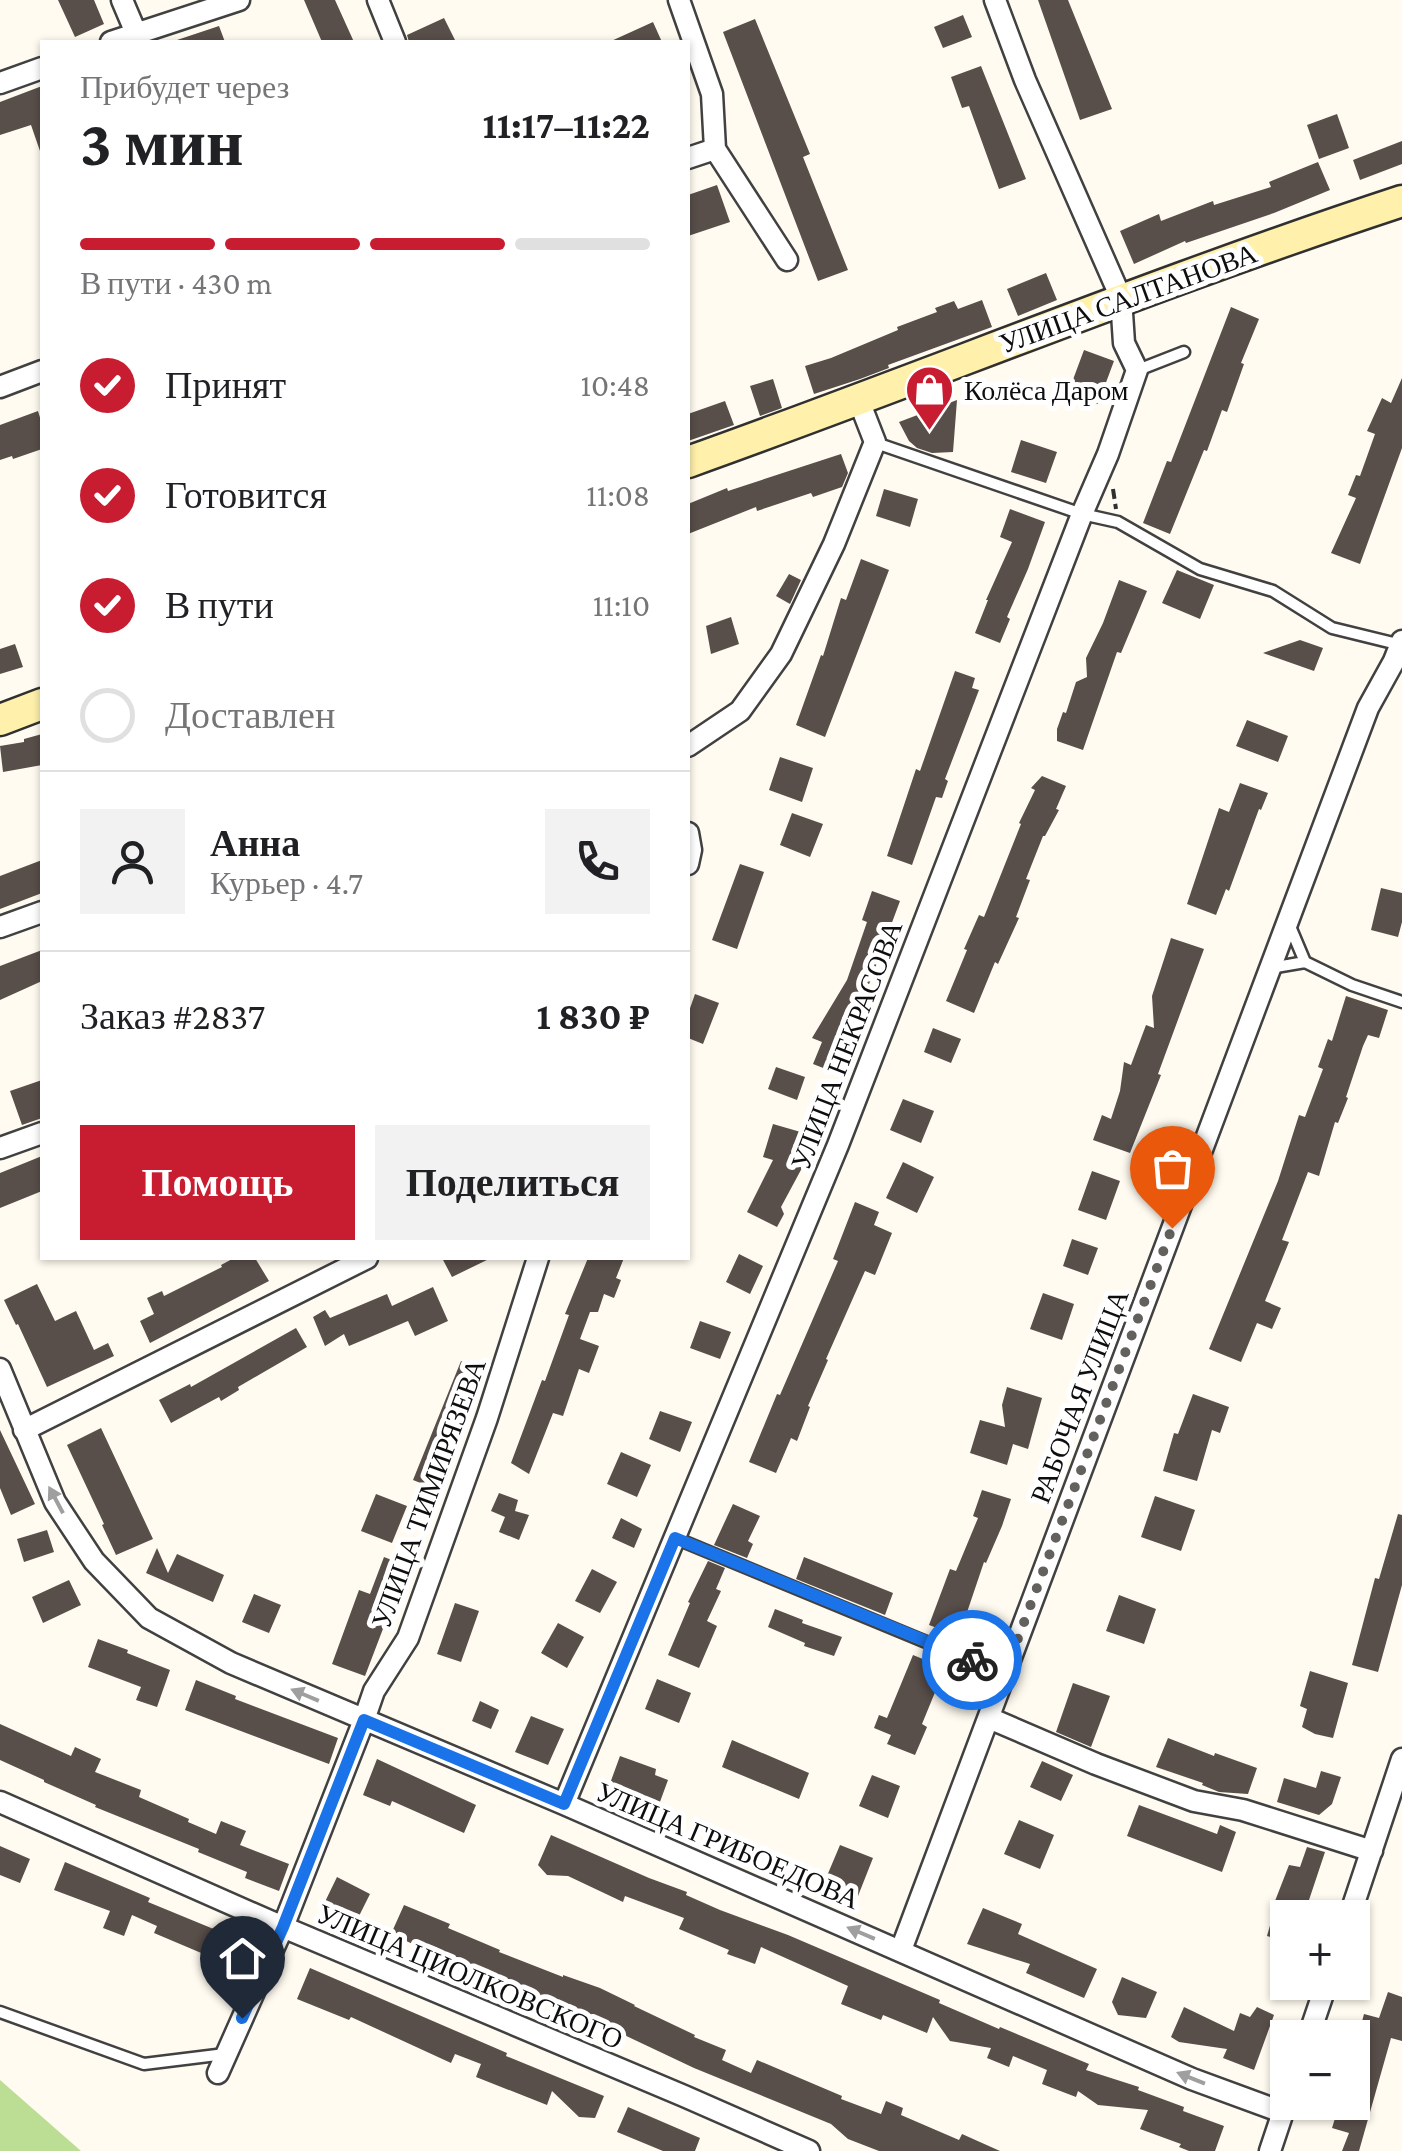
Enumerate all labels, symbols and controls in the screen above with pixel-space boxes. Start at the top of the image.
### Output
text: Прибудет через [80,69,289,105]
text: 11:17–11:22 [483,104,650,146]
text: 3 мин [80,107,243,179]
street label: УЛИЦА САЛТАНОВА [995,237,1262,359]
text: В пути · 430 m [80,265,272,301]
icon: check [80,358,135,413]
text: Принят [165,364,286,406]
shop icon: Колёса Даром [903,364,955,432]
text: 10:48 [580,367,650,403]
place label: Колёса Даром [964,375,1129,406]
icon: check [80,468,135,523]
text: Готовится [165,474,327,516]
text: 11:08 [586,477,650,513]
icon: check [80,578,135,633]
text: В пути [165,584,274,626]
text: 11:10 [593,587,650,623]
text: Доставлен [165,694,335,736]
button: person [80,809,185,914]
button: phone [545,809,650,914]
text: Анна [210,822,300,864]
text: Курьер · 4.7 [210,865,363,901]
street label: УЛИЦА НЕКРАСОВА [785,915,909,1174]
text: Заказ #2837 [80,995,265,1037]
text: 1 830 ₽ [537,995,650,1037]
button: Помощь [80,1125,355,1240]
button: Поделиться [375,1125,650,1240]
pin [1130,1126,1215,1229]
icon: bag [1145,1141,1200,1196]
street label: РАБОЧАЯ УЛИЦА [1024,1284,1135,1507]
street label: УЛИЦА ТИМИРЯЗЕВА [365,1353,492,1632]
one-way arrow [48,1486,65,1515]
courier [922,1610,1022,1710]
icon: bike [945,1633,1000,1688]
one-way arrow [290,1686,320,1702]
street label: УЛИЦА ГРИБОЕДОВА [591,1776,865,1915]
street label: УЛИЦА ЦИОЛКОВСКОГО [312,1898,627,2055]
map controls [1270,1900,1370,2120]
button: + [1270,1900,1370,2000]
pin [200,1916,285,2019]
one-way arrow [847,1925,876,1941]
icon: home [215,1931,270,1986]
button: − [1270,2020,1370,2120]
one-way arrow [1176,2070,1206,2086]

